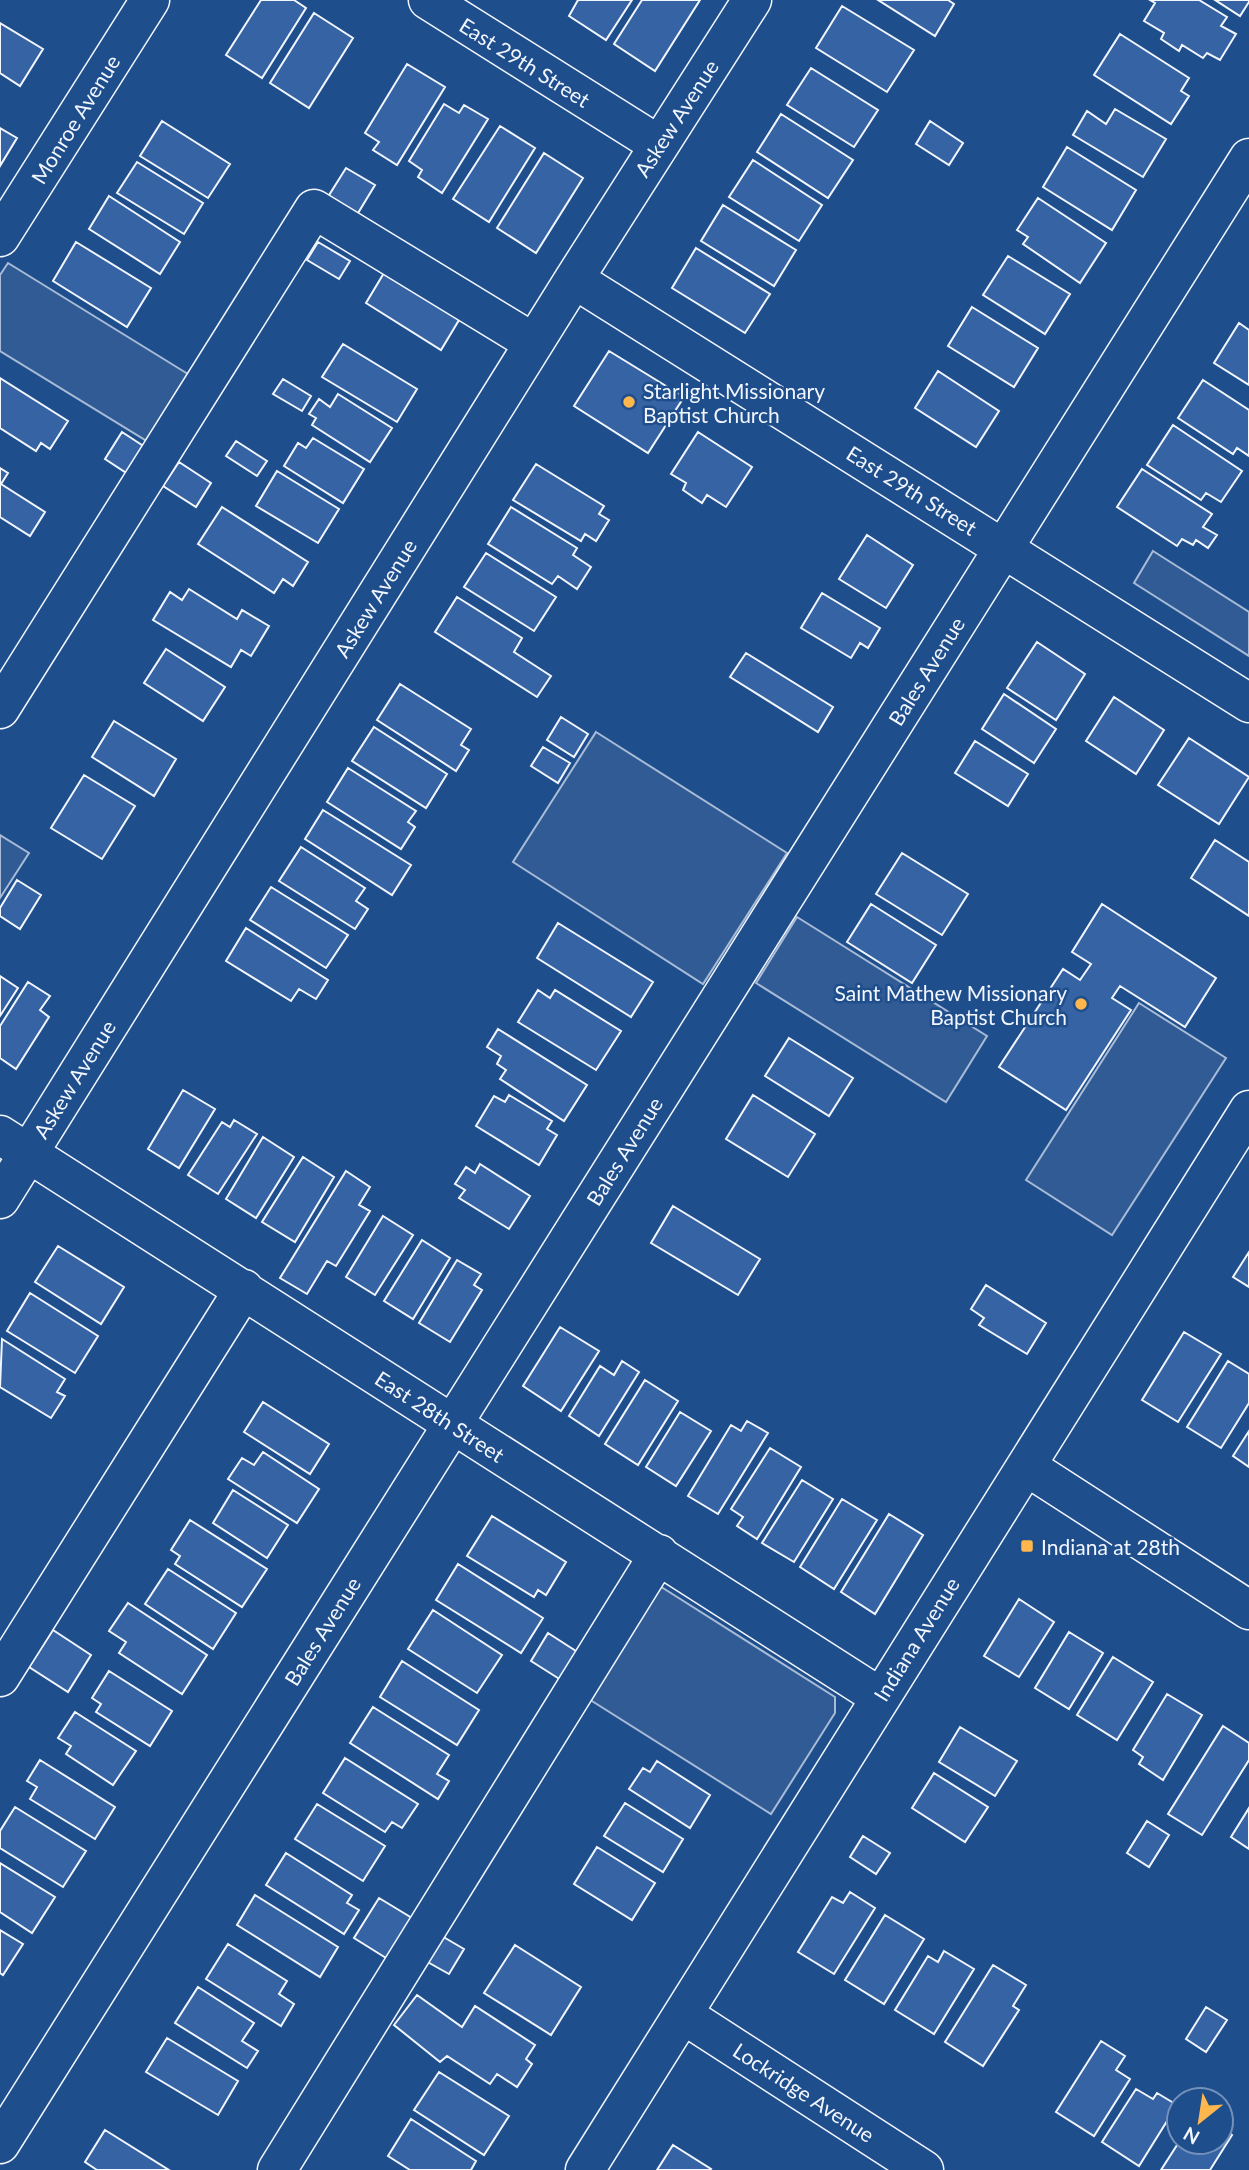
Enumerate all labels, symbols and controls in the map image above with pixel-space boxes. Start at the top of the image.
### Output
street label: East 29th Street [455,12,595,112]
street label: Monroe Avenue [25,50,125,188]
street label: Askew Avenue [629,55,723,181]
place label: Starlight Missionary Baptist Church [643,378,825,427]
marker: Starlight Missionary Baptist Church [621,394,637,410]
street label: East 29th Street [842,440,982,540]
street label: Askew Avenue [329,534,421,662]
street label: Bales Avenue [883,612,969,730]
place label: Saint Mathew Missionary Baptist Church [835,980,1067,1029]
marker: Saint Mathew Missionary Baptist Church [1073,996,1089,1012]
street label: Askew Avenue [28,1015,120,1143]
street label: Bales Avenue [581,1092,667,1210]
street label: East 28th Street [371,1365,510,1467]
place label: Indiana at 28th [1041,1534,1180,1559]
marker: Indiana at 28th [1019,1538,1035,1554]
street label: Bales Avenue [279,1572,365,1690]
street label: Indiana Avenue [868,1573,964,1705]
street label: Lockridge Avenue [729,2037,879,2147]
north arrow [1165,2086,1235,2156]
text: N [1179,2123,1203,2150]

